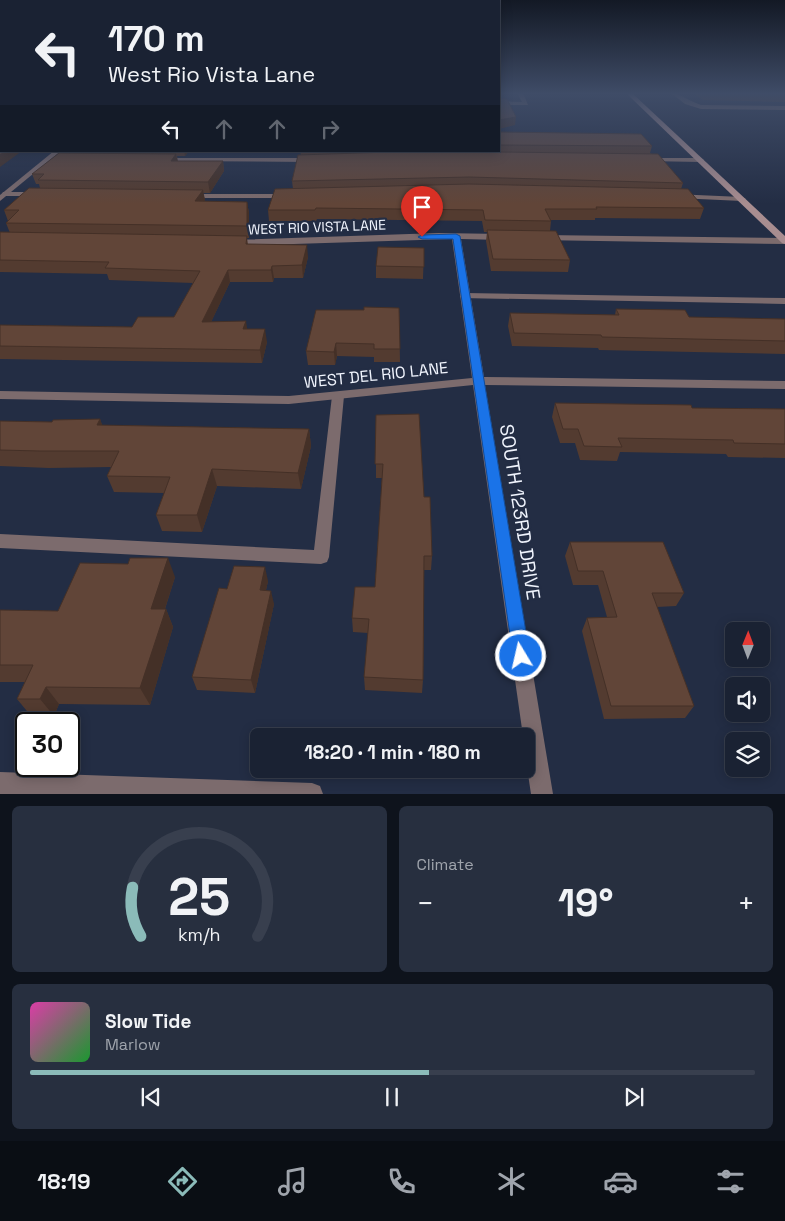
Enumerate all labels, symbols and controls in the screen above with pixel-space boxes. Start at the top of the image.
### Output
text: 170 m [108,17,205,61]
icon: left [25,20,90,85]
text: West Rio Vista Lane [108,60,315,88]
icon: left [157,115,185,143]
icon: ahead [210,115,238,143]
icon: ahead [263,115,291,143]
icon: right [316,115,344,143]
pin [401,186,443,237]
icon: arrive [408,193,436,221]
street label: WEST RIO VISTA LANE [248,216,386,238]
street label: WEST DEL RIO LANE [303,357,449,393]
street label: SOUTH 123RD DRIVE [494,422,546,602]
north arrow [725,622,770,668]
map controls [725,622,770,777]
position arrow [494,629,546,681]
button: sound [725,677,770,722]
speed limit sign: 30 [15,712,80,777]
button: layers [725,732,770,777]
text: 18:20 · 1 min · 180 m [304,740,481,765]
text: Climate [417,854,474,875]
text: 25 [168,864,230,930]
text: 19° [558,879,614,927]
text: − [417,885,434,921]
text: + [738,885,755,921]
text: km/h [178,923,221,946]
text: Slow Tide [105,1009,191,1034]
text: Marlow [105,1034,161,1055]
icon: previous [137,1083,165,1111]
icon: pause [378,1083,406,1111]
icon: next [620,1083,648,1111]
icon: directions [165,1164,200,1199]
icon: music [275,1164,310,1199]
icon: phone [384,1164,419,1199]
icon: climate [494,1164,529,1199]
icon: car [603,1164,638,1199]
icon: filters [713,1164,748,1199]
text: 18:19 [37,1167,91,1195]

